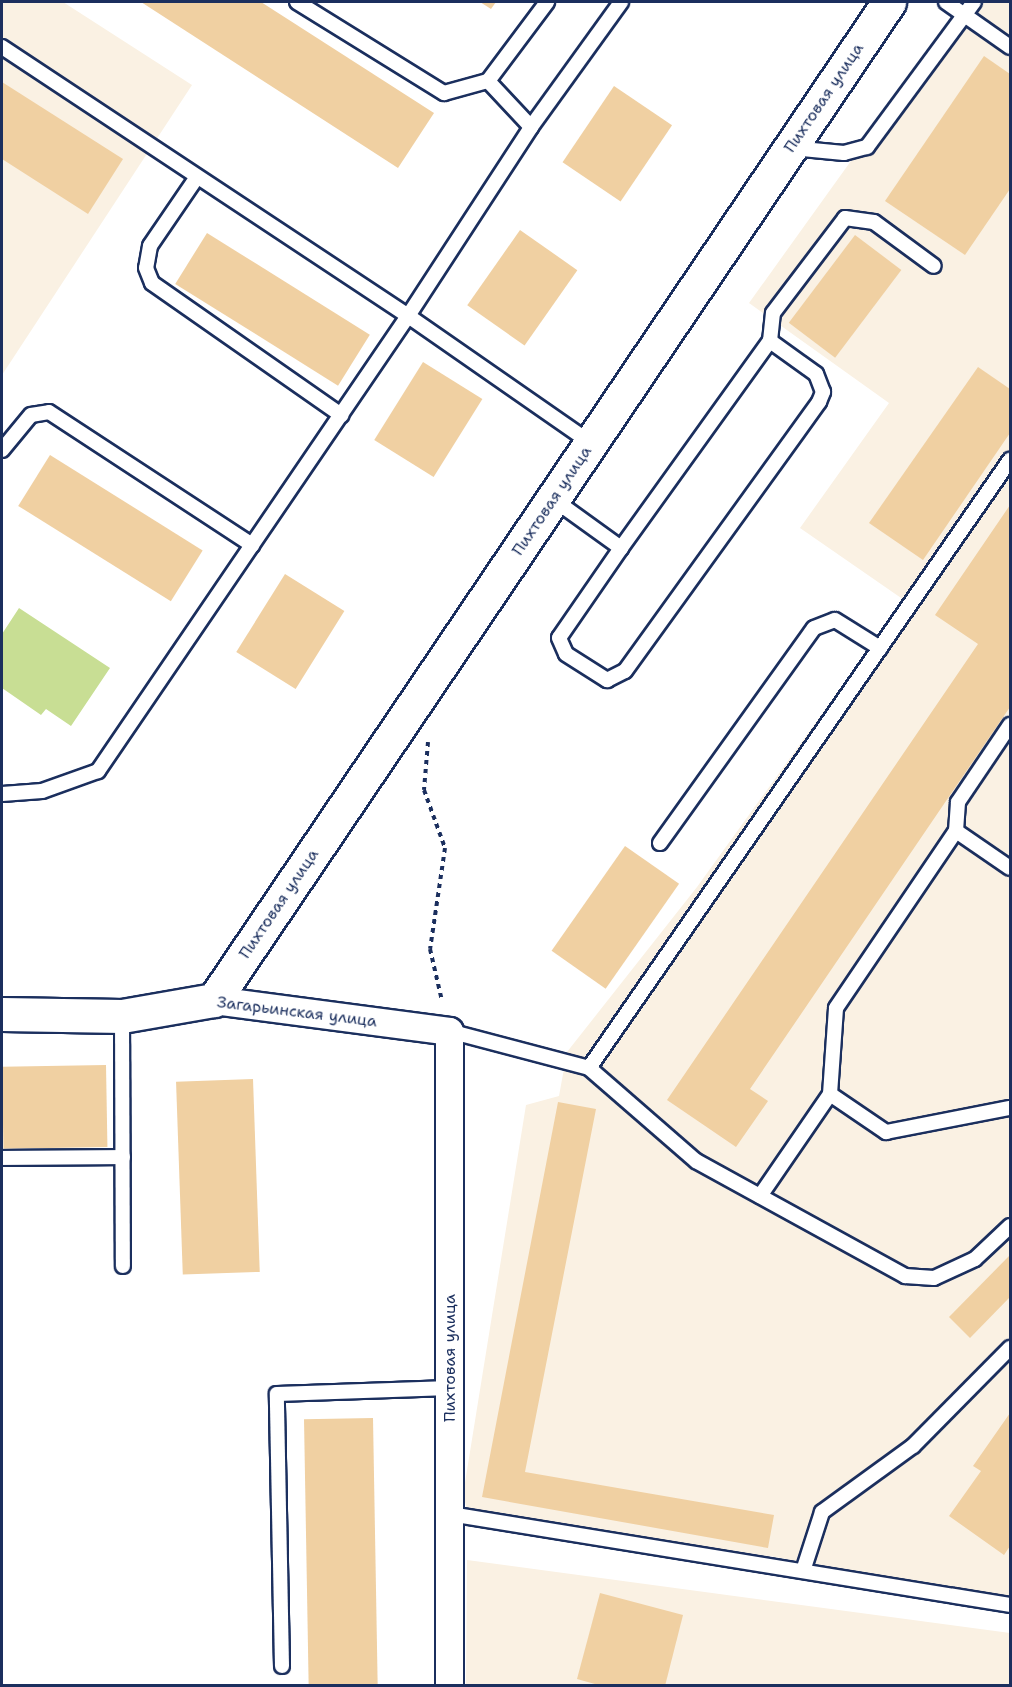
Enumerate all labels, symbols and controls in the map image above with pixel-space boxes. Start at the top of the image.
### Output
street label: Пихтовая улица [780,40,868,156]
street label: Пихтовая улица [508,443,596,559]
street label: Пихтовая улица [235,846,323,962]
street label: Загарьинская улица [216,993,378,1031]
street label: Пихтовая улица [440,1294,460,1422]

